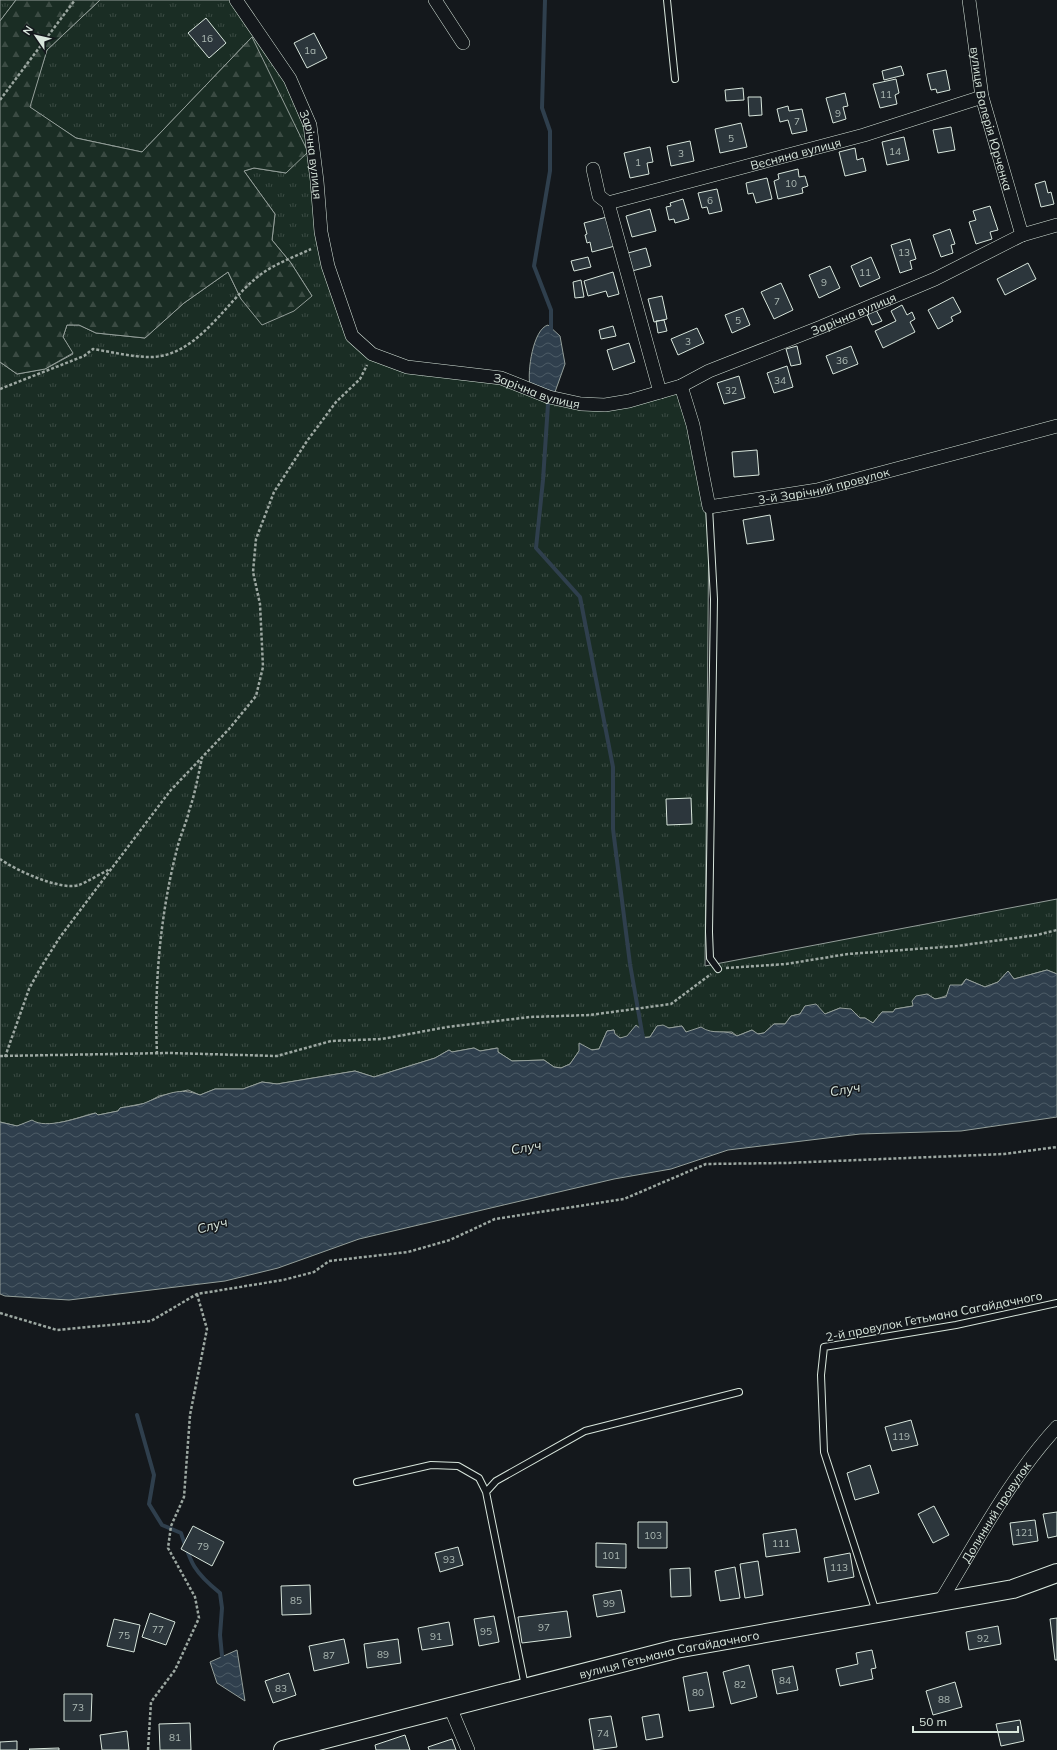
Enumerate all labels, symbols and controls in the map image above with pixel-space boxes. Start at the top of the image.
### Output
north arrow [16,16,56,56]
text: N [20,23,36,38]
house number: 16 [201,32,213,45]
house number: 1а [304,44,316,57]
street label: вулиця Валерія Юрченка [968,46,1016,192]
house number: 11 [880,88,892,101]
street label: Зарічна вулиця [297,107,326,200]
house number: 9 [835,107,841,120]
house number: 7 [794,115,800,128]
house number: 5 [728,132,734,145]
street label: Весняна вулиця [748,134,842,172]
house number: 14 [889,145,901,158]
house number: 3 [678,147,684,160]
house number: 1 [635,156,641,169]
house number: 10 [785,177,797,190]
house number: 6 [707,194,713,207]
house number: 13 [898,246,910,259]
house number: 11 [859,266,871,279]
house number: 9 [821,276,827,289]
street label: Зарічна вулиця [809,289,898,338]
house number: 7 [774,295,780,308]
house number: 5 [735,314,741,327]
house number: 3 [685,335,691,348]
house number: 36 [836,354,848,367]
street label: Зарічна вулиця [493,370,582,411]
house number: 34 [774,374,786,387]
house number: 32 [725,384,737,397]
street label: 3-й Зарічний провулок [757,463,891,507]
water label: Случ [828,1078,862,1100]
water label: Случ [509,1136,543,1158]
water label: Случ [195,1213,229,1237]
street label: 2-й провулок Гетьмана Сагайдачного [824,1288,1044,1344]
house number: 119 [892,1430,910,1443]
street label: Долинний провулок [958,1458,1034,1565]
house number: 121 [1015,1526,1033,1539]
house number: 103 [644,1529,662,1542]
house number: 111 [772,1537,790,1550]
house number: 79 [197,1540,209,1553]
house number: 101 [602,1549,620,1562]
house number: 93 [443,1553,455,1566]
house number: 113 [830,1561,848,1574]
house number: 85 [290,1594,302,1607]
house number: 99 [603,1597,615,1610]
house number: 97 [538,1621,550,1634]
house number: 77 [152,1623,164,1636]
house number: 95 [480,1625,492,1638]
street label: вулиця Гетьмана Сагайдачного [577,1627,760,1681]
house number: 75 [118,1629,130,1642]
house number: 91 [430,1630,442,1643]
house number: 92 [977,1632,989,1645]
house number: 89 [377,1648,389,1661]
house number: 87 [323,1649,335,1662]
house number: 84 [779,1674,791,1687]
house number: 82 [734,1678,746,1691]
house number: 83 [275,1682,287,1695]
house number: 80 [692,1686,704,1699]
house number: 88 [938,1693,950,1706]
house number: 73 [72,1701,84,1714]
scale bar [913,1708,1018,1734]
text: 50 m [919,1714,947,1729]
house number: 74 [597,1727,609,1740]
house number: 81 [169,1731,181,1744]

